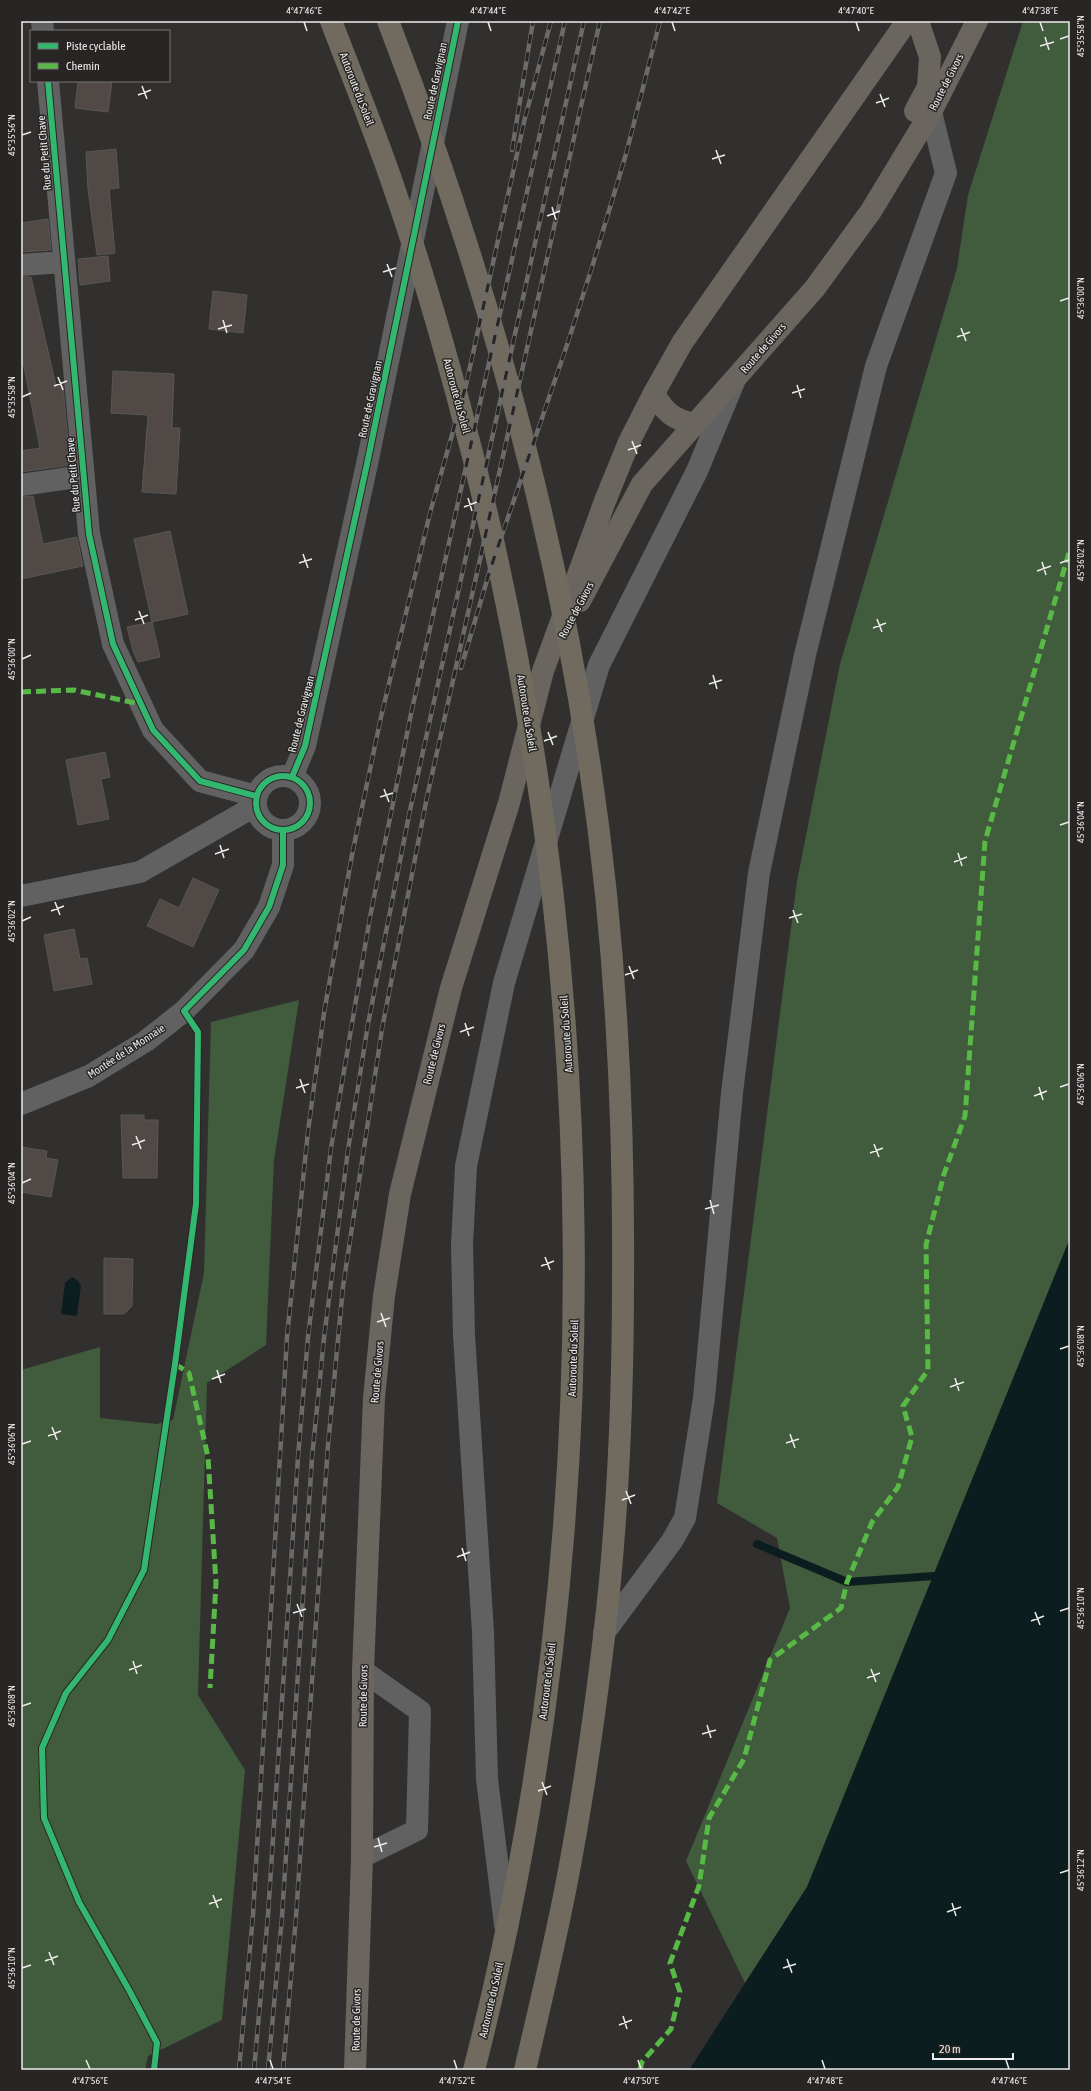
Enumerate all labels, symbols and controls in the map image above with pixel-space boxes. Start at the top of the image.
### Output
text: 4°47'46"E [286,5,322,16]
text: 4°47'44"E [470,5,506,16]
text: 4°47'42"E [654,5,690,16]
text: 4°47'40"E [838,5,874,16]
text: 4°47'38"E [1022,5,1058,16]
text: 45°35'58"N [1075,15,1086,57]
legend [30,30,170,82]
text: Piste cyclable [66,39,126,53]
street label: Route de Gravignan [421,41,449,121]
street label: Autoroute du Soleil [338,51,376,127]
street label: Route de Givors [927,51,966,112]
text: Chemin [66,59,100,73]
text: 45°35'56"N [6,114,17,156]
street label: Rue du Petit Chave [35,115,53,191]
text: 45°36'00"N [1075,277,1086,319]
street label: Route de Givors [738,320,788,375]
street label: Autoroute du Soleil [441,357,473,435]
street label: Route de Gravignan [356,359,384,439]
text: 45°35'58"N [6,376,17,418]
street label: Rue du Petit Chave [64,437,82,513]
text: 45°36'02"N [1075,539,1086,581]
street label: Route de Givors [556,580,596,640]
text: 45°36'00"N [6,638,17,680]
street label: Route de Gravignan [286,674,316,754]
street label: Autoroute du Soleil [515,674,539,752]
text: 45°36'04"N [1075,801,1086,843]
text: 45°36'02"N [6,900,17,942]
street label: Autoroute du Soleil [557,995,575,1073]
street label: Montée de la Monnaie [85,1022,167,1080]
street label: Route de Givors [421,1022,447,1086]
text: 45°36'06"N [1075,1063,1086,1105]
text: 45°36'04"N [6,1162,17,1204]
street label: Autoroute du Soleil [566,1319,580,1397]
text: 45°36'08"N [1075,1325,1086,1367]
street label: Route de Givors [368,1340,386,1404]
text: 45°36'06"N [6,1423,17,1465]
text: 45°36'10"N [1075,1587,1086,1629]
street label: Autoroute du Soleil [536,1642,558,1720]
street label: Route de Givors [356,1665,370,1727]
text: 45°36'08"N [6,1685,17,1727]
text: 45°36'12"N [1075,1849,1086,1891]
text: 45°36'10"N [6,1947,17,1989]
street label: Autoroute du Soleil [476,1961,506,2039]
street label: Route de Givors [349,1989,363,2051]
scale bar [933,2035,1013,2061]
text: 20 m [939,2042,961,2056]
text: 4°47'56"E [72,2075,108,2086]
text: 4°47'54"E [255,2075,291,2086]
text: 4°47'52"E [439,2075,475,2086]
text: 4°47'50"E [623,2075,659,2086]
text: 4°47'48"E [807,2075,843,2086]
text: 4°47'46"E [991,2075,1027,2086]

